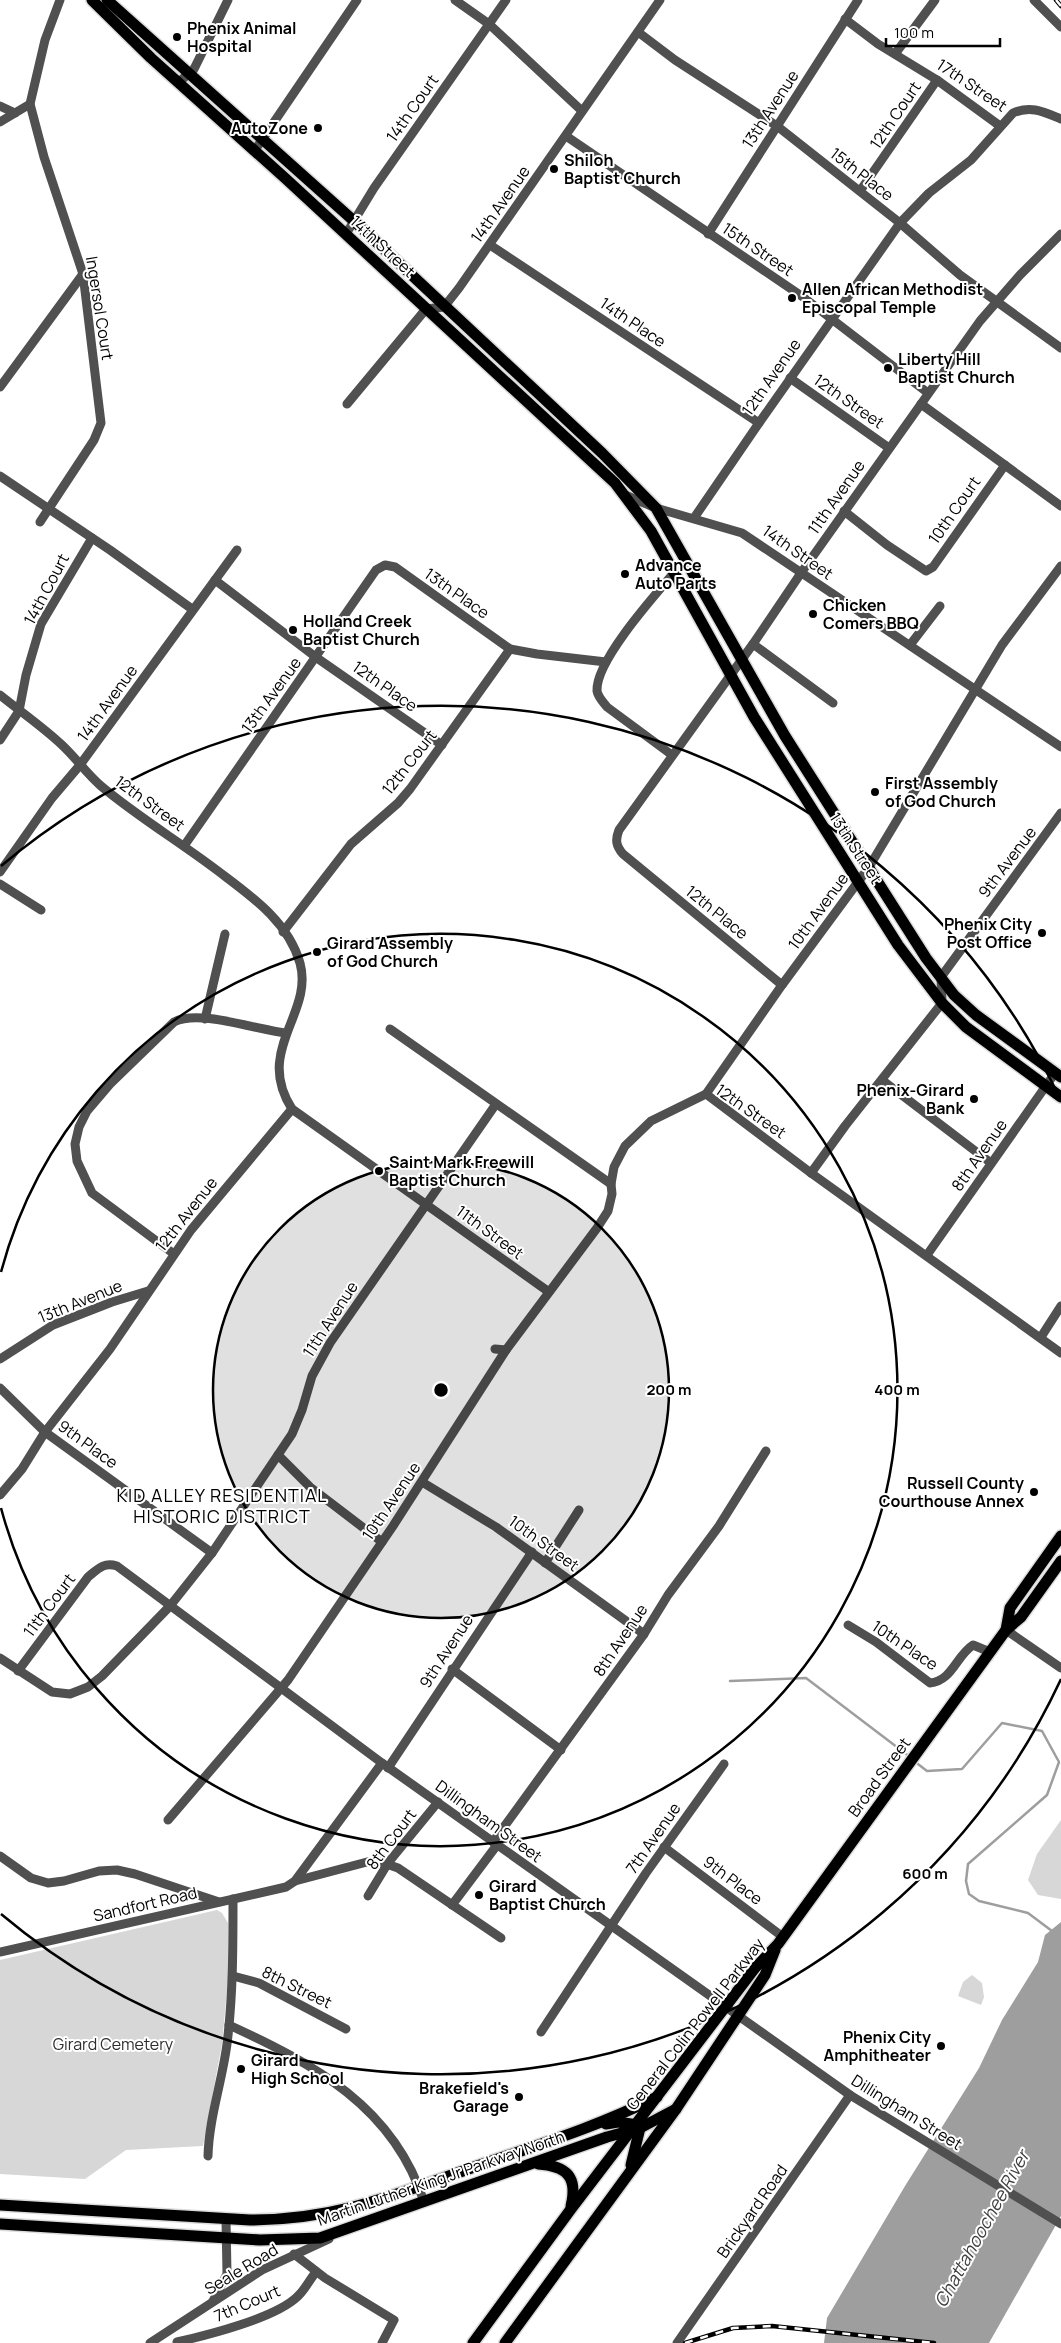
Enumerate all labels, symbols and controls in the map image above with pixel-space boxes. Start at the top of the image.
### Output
scale bar [886,15,1000,47]
place label: Phenix Animal Hospital [187,17,297,57]
text: 100 m [894,22,934,43]
marker: Phenix Animal Hospital [171,31,183,43]
street label: 17th Street [933,53,1011,117]
street label: 13th Avenue [737,66,803,152]
street label: 14th Court [381,70,443,146]
street label: 12th Court [864,77,926,153]
place label: AutoZone [231,117,308,139]
marker: AutoZone [312,122,324,134]
street label: 15th Place [826,142,898,206]
place label: Shiloh Baptist Church [564,149,681,189]
street label: 14th Avenue [465,161,535,247]
marker: Shiloh Baptist Church [548,163,560,175]
street label: 14th Street [346,210,420,282]
street label: 15th Street [718,217,798,281]
street label: Ingersol Court [81,254,119,362]
place label: Allen African Methodist Episcopal Temple [802,278,983,318]
street label: 14th Place [596,292,670,352]
marker: Allen African Methodist Episcopal Temple [786,292,798,304]
street label: 12th Avenue [736,334,806,420]
place label: Liberty Hill Baptist Church [898,348,1015,388]
marker: Liberty Hill Baptist Church [882,362,894,374]
street label: 12th Street [809,369,889,433]
street label: 11th Avenue [802,455,870,539]
street label: 10th Court [923,472,985,548]
street label: 14th Street [758,520,838,584]
street label: 14th Court [18,550,74,628]
place label: Advance Auto Parts [635,554,717,594]
street label: 13th Place [420,563,494,623]
marker: Advance Auto Parts [619,568,631,580]
place label: Chicken Comers BBQ [823,594,919,634]
marker: Chicken Comers BBQ [807,608,819,620]
place label: Holland Creek Baptist Church [303,610,420,650]
marker: Holland Creek Baptist Church [287,624,299,636]
street label: 13th Avenue [236,653,306,737]
street label: 12th Place [348,656,422,716]
street label: 14th Avenue [72,660,142,746]
street label: 12th Court [377,725,441,799]
street label: 12th Street [111,770,189,836]
place label: First Assembly of God Church [885,772,998,812]
marker: First Assembly of God Church [869,786,881,798]
street label: 13th Street [825,808,887,888]
street label: 9th Avenue [973,822,1041,902]
street label: 10th Avenue [783,868,853,954]
street label: 12th Place [681,880,753,944]
place label: Phenix City Post Office [944,913,1032,953]
marker: Phenix City Post Office [1036,927,1048,939]
place label: Girard Assembly of God Church [327,932,453,972]
marker: Girard Assembly of God Church [311,946,323,958]
street label: 12th Street [711,1079,791,1143]
place label: Phenix-Girard Bank [857,1079,964,1119]
marker: Phenix-Girard Bank [968,1093,980,1105]
street label: 8th Avenue [946,1115,1012,1195]
place label: Saint Mark Freewill Baptist Church [389,1151,534,1191]
marker: Saint Mark Freewill Baptist Church [373,1165,385,1177]
street label: 12th Avenue [150,1172,222,1256]
street label: 11th Street [452,1200,528,1264]
street label: 13th Avenue [35,1274,125,1328]
street label: 11th Avenue [297,1277,363,1361]
text: 200 m [646,1379,692,1400]
text: 400 m [874,1379,920,1400]
centre of rings [432,1381,450,1399]
street label: 9th Place [54,1415,122,1473]
street label: 10th Avenue [357,1458,425,1544]
place label: Russell County Courthouse Annex [879,1472,1024,1512]
district label: KID ALLEY RESIDENTIAL HISTORIC DISTRICT [116,1483,328,1528]
marker: Russell County Courthouse Annex [1028,1486,1040,1498]
street label: 10th Street [504,1510,584,1576]
street label: 11th Court [18,1569,80,1641]
street label: 8th Avenue [588,1599,652,1681]
street label: 9th Avenue [414,1610,478,1692]
street label: 10th Place [868,1615,942,1675]
street label: Broad Street [843,1733,915,1821]
street label: Dillingham Street [431,1775,547,1867]
street label: 7th Avenue [620,1798,686,1878]
street label: 8th Court [361,1804,421,1874]
street label: 9th Place [699,1850,767,1910]
text: 600 m [902,1863,948,1884]
place label: Girard Baptist Church [489,1875,606,1915]
street label: Sandfort Road [91,1881,199,1927]
marker: Girard Baptist Church [473,1889,485,1901]
street label: General Colin Powell Parkway [621,1933,770,2115]
street label: 8th Street [258,1961,336,2013]
place label: Phenix City Amphitheater [823,2026,931,2066]
park label: Girard Cemetery [53,2033,174,2055]
marker: Phenix City Amphitheater [935,2040,947,2052]
place label: Girard High School [251,2049,344,2089]
marker: Girard High School [235,2063,247,2075]
street label: Dillingham Street [847,2069,967,2155]
place label: Brakefield's Garage [419,2077,509,2117]
marker: Brakefield's Garage [513,2091,525,2103]
street label: Martin Luther King Jr Parkway North [314,2125,568,2231]
water label: Chattahoochee River [928,2144,1035,2311]
street label: Brickyard Road [712,2160,792,2262]
street label: Seale Road [200,2238,282,2300]
street label: 7th Court [211,2279,283,2327]

